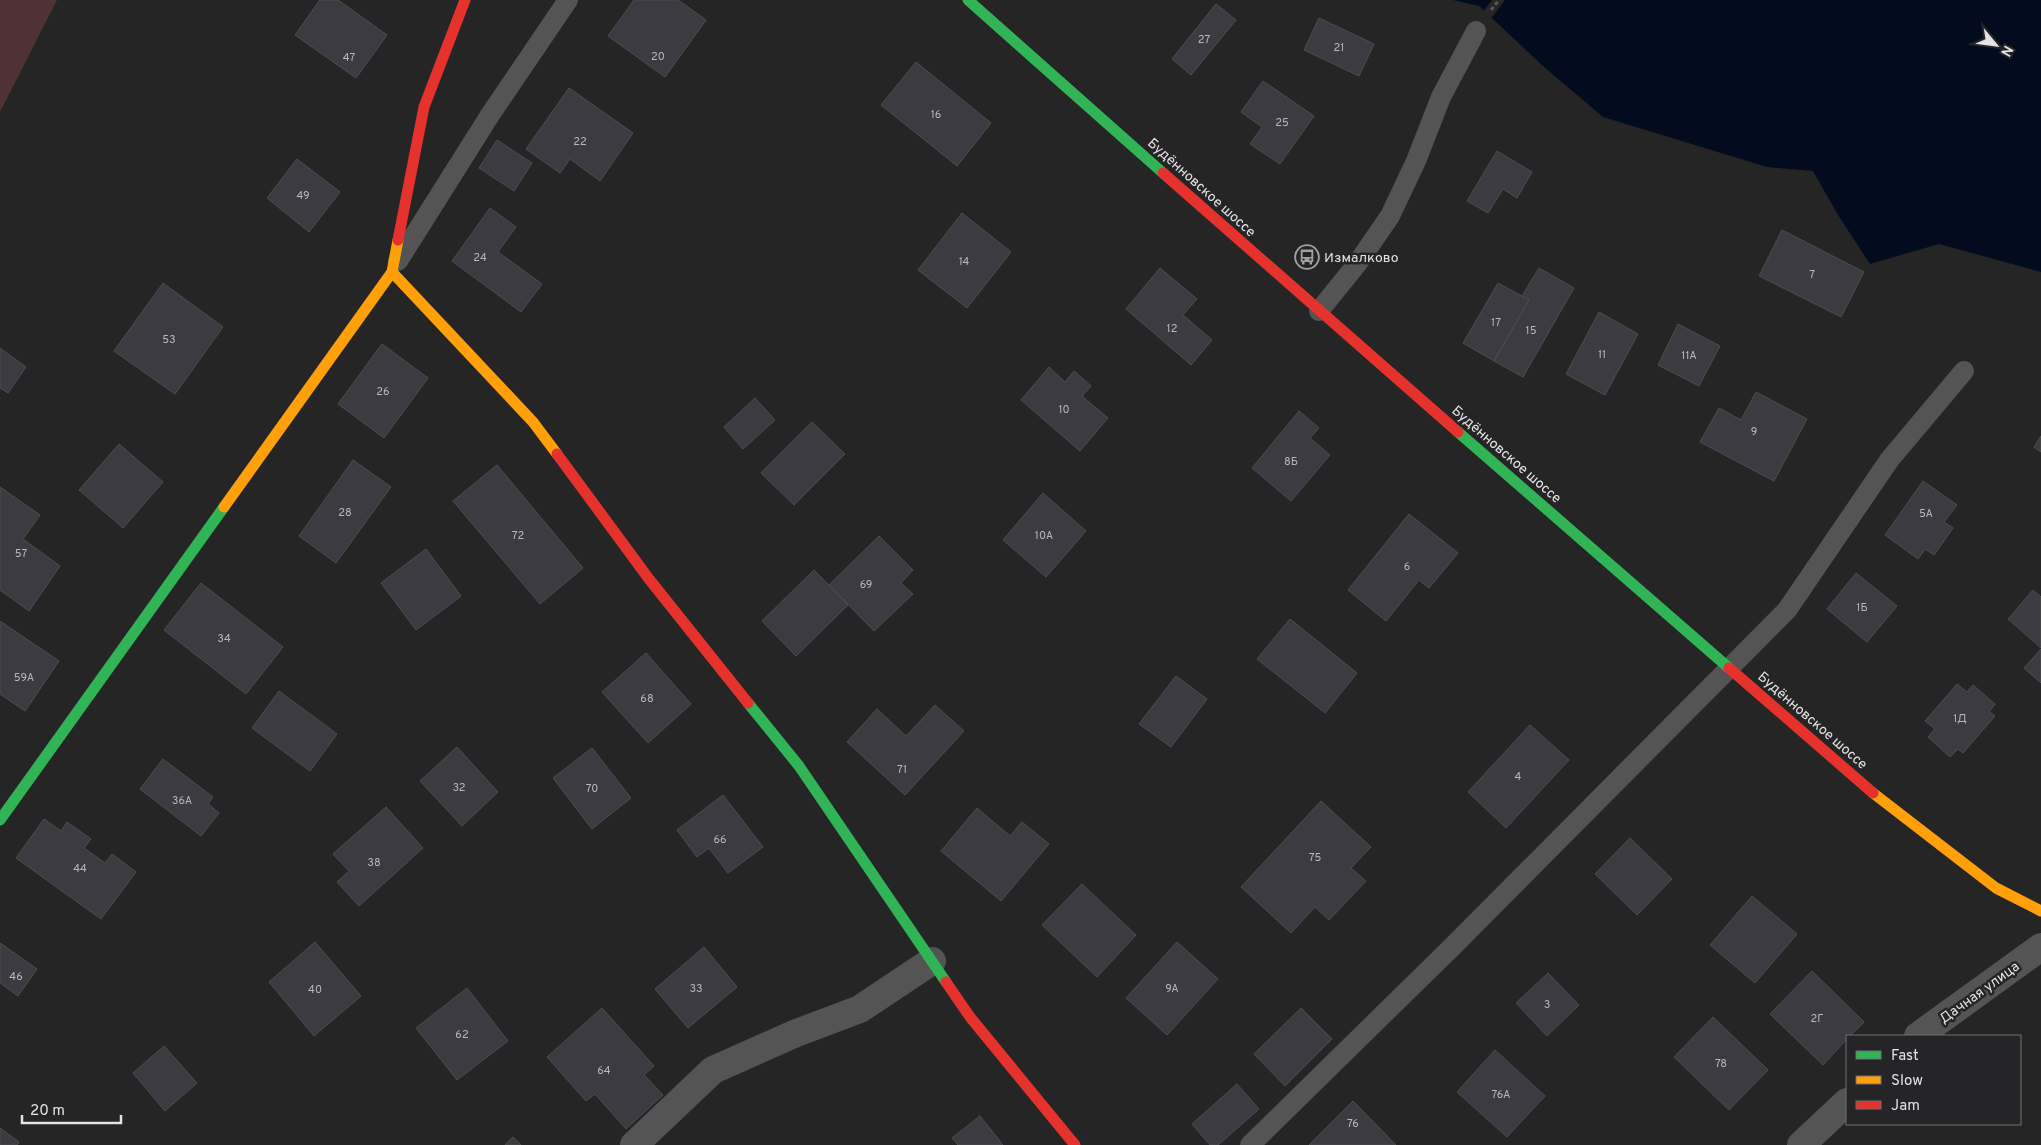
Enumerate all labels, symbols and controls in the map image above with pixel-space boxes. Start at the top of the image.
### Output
north arrow [1971,20,2021,70]
house number: 27 [1198,33,1210,47]
house number: 21 [1334,41,1344,55]
text: N [1996,42,2016,59]
house number: 20 [651,50,665,64]
house number: 47 [343,51,355,65]
house number: 16 [931,108,941,122]
house number: 25 [1275,116,1289,130]
house number: 22 [573,135,587,149]
street label: Будённовское шоссе [1143,135,1259,241]
house number: 49 [296,189,310,203]
bus stop icon: Измалково [1294,244,1320,270]
place label: Измалково [1324,250,1399,267]
house number: 24 [473,251,487,265]
house number: 14 [959,255,970,269]
house number: 7 [1809,268,1815,282]
house number: 17 [1491,316,1501,330]
house number: 12 [1167,322,1177,336]
house number: 15 [1526,324,1537,338]
house number: 53 [162,333,176,347]
house number: 11 [1598,348,1606,362]
house number: 11А [1681,349,1697,363]
house number: 26 [376,385,390,399]
house number: 10 [1058,403,1070,417]
street label: Будённовское шоссе [1448,403,1564,507]
house number: 9 [1751,425,1757,439]
house number: 8Б [1284,455,1298,469]
house number: 28 [338,506,352,520]
house number: 5А [1919,507,1933,521]
house number: 72 [512,529,524,543]
house number: 10А [1035,529,1053,543]
house number: 57 [15,547,27,561]
house number: 6 [1404,560,1410,574]
house number: 69 [860,578,872,592]
house number: 1Б [1856,601,1868,615]
house number: 34 [217,632,231,646]
street label: Будённовское шоссе [1754,669,1870,773]
house number: 59А [14,671,34,685]
house number: 68 [640,692,654,706]
house number: 1Д [1953,712,1967,726]
house number: 71 [897,763,907,777]
house number: 4 [1515,770,1522,784]
house number: 32 [452,781,466,795]
house number: 70 [586,782,598,796]
house number: 36А [172,794,192,808]
house number: 66 [713,833,727,847]
house number: 75 [1309,851,1321,865]
house number: 38 [367,856,381,870]
house number: 44 [73,862,87,876]
street label: Дачная улица [1937,958,2023,1028]
house number: 46 [9,970,23,984]
house number: 33 [689,982,703,996]
house number: 9А [1165,982,1179,996]
house number: 40 [308,983,322,997]
house number: 3 [1544,998,1550,1012]
house number: 2Г [1810,1012,1824,1026]
house number: 62 [455,1028,469,1042]
legend [1846,1035,2021,1125]
text: Fast [1891,1047,1919,1066]
house number: 78 [1715,1057,1727,1071]
house number: 64 [597,1064,611,1078]
text: Slow [1891,1072,1923,1091]
house number: 76А [1491,1088,1511,1102]
scale bar [22,1092,121,1124]
text: Jam [1891,1097,1920,1116]
text: 20 m [30,1102,65,1121]
house number: 76 [1347,1117,1359,1131]

